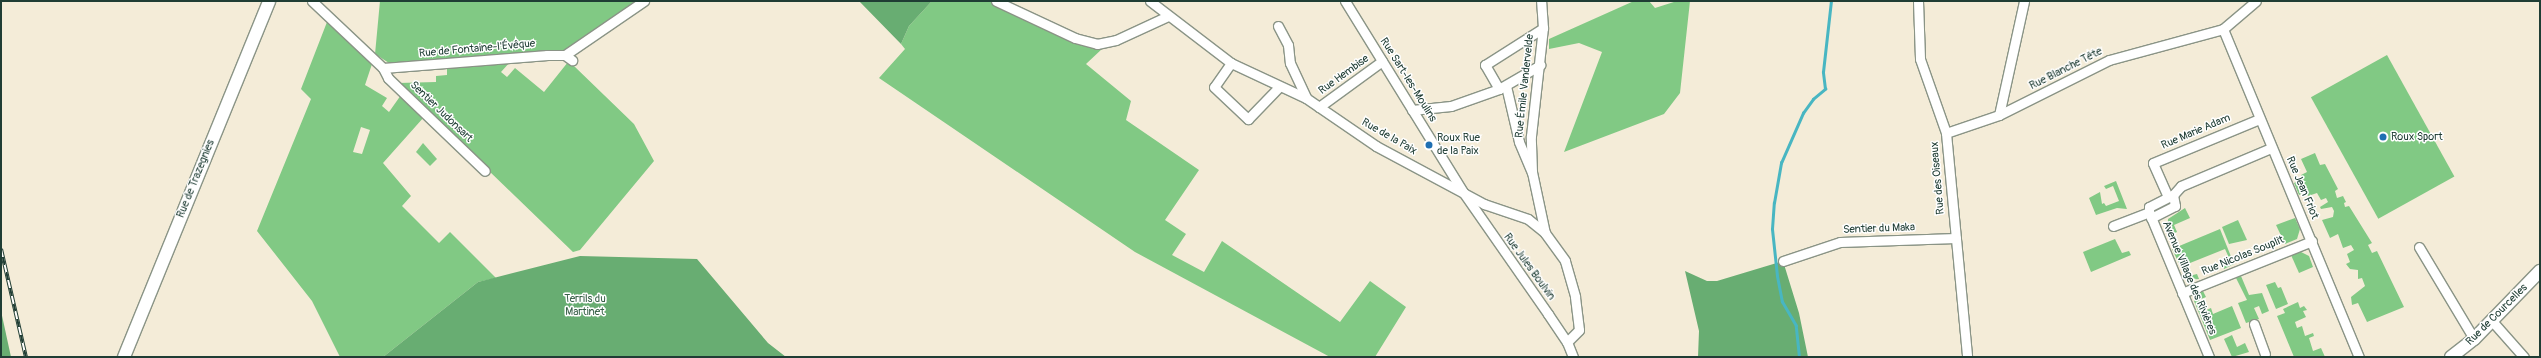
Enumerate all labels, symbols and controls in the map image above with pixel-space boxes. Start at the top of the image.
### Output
street label: Rue Émile Vandervelde [1513,33,1537,139]
street label: Rue Sart-les-Moulins [1377,36,1439,124]
street label: Rue de Fontaine-l'Évêque [418,37,536,61]
street label: Rue Blanche Tête [2027,45,2105,93]
street label: Rue Hembise [1316,52,1372,98]
street label: Sentier Judonsart [407,79,475,145]
street label: Rue Marie Adam [2159,111,2233,153]
street label: Rue de la Paix [1359,116,1419,158]
place label: Roux Sport [2391,130,2443,144]
place label: Roux Rue de la Paix [1437,132,1480,158]
marker: Roux Sport [2378,132,2388,142]
street label: Rue de Trazegnies [174,138,218,220]
marker: Roux Rue de la Paix [1424,140,1434,150]
street label: Rue des Oiseaux [1928,141,1948,215]
street label: Rue Jean Friot [2283,155,2321,221]
street label: Avenue Village des Rivières [2159,219,2219,337]
street label: Sentier du Maka [1843,221,1915,237]
street label: Rue Jules Boulvin [1500,231,1558,303]
street label: Rue Nicolas Souplit [2200,233,2286,279]
street label: Rue de Courcelles [2463,281,2531,349]
park label: Terrils du Martinet [564,293,606,319]

